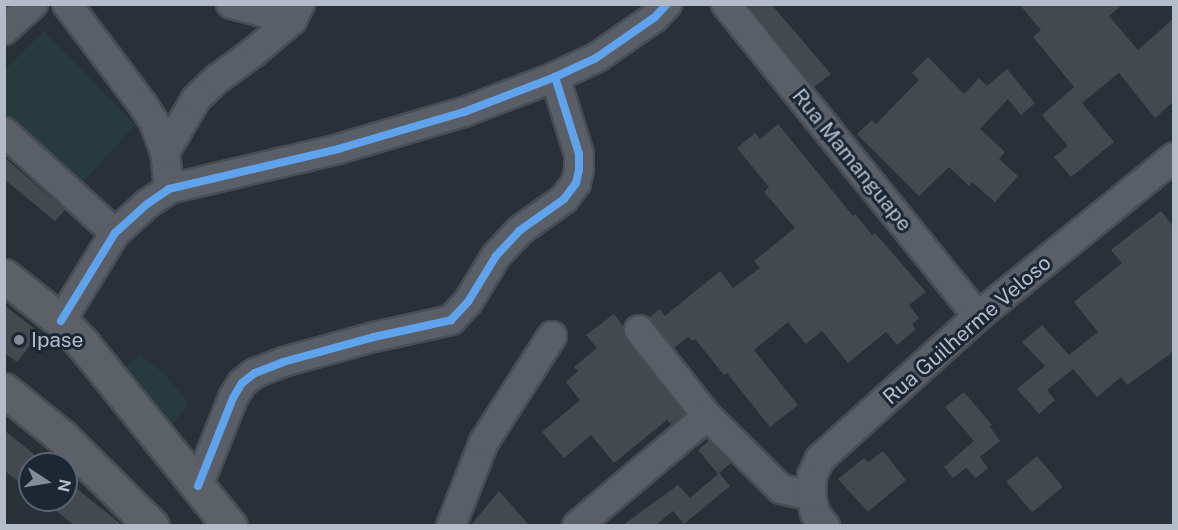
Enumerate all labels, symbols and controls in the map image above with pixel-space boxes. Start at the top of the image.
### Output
street label: Rua Mamanguape [787,84,917,236]
street label: Rua Guilherme Veloso [878,250,1056,410]
place label: Ipase [31,327,83,353]
marker: Ipase [12,333,26,347]
north arrow [18,452,78,512]
text: N [54,477,75,494]

